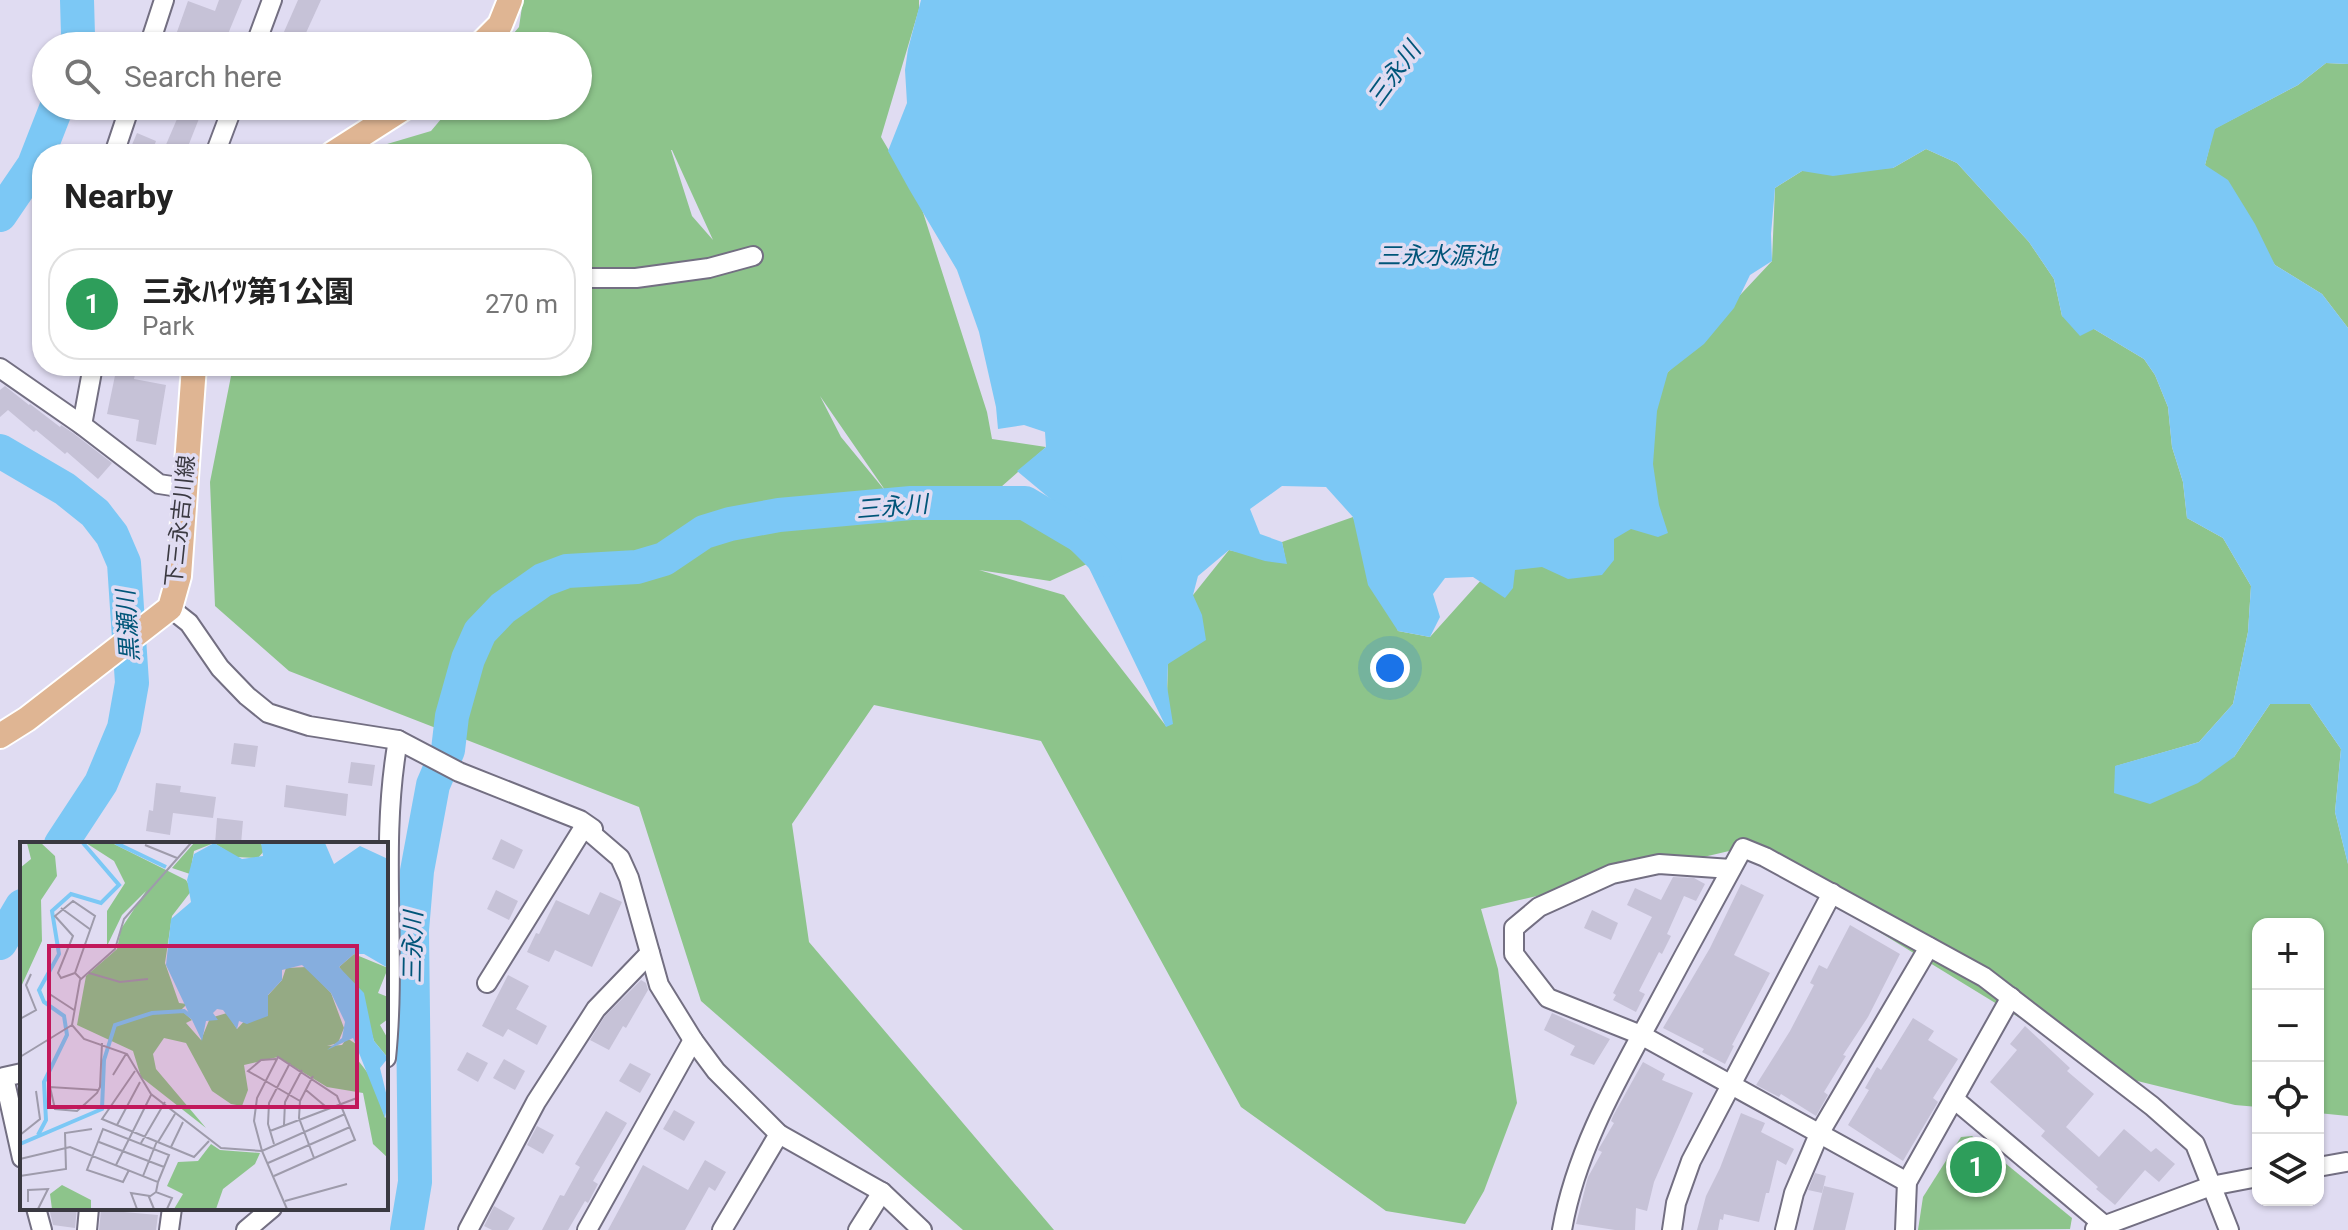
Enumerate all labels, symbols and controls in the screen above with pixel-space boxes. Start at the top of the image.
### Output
search box [32,32,592,120]
water label: 三永川 [1362,34,1428,111]
icon: search [60,54,104,98]
text: Search here [124,59,282,94]
text: Nearby [64,176,173,216]
water label: 三永水源池 [1377,242,1499,270]
text: 三永ﾊｲﾂ第1公園 [142,274,354,309]
text: 1 [85,289,99,319]
text: 270 m [485,289,558,319]
text: Park [142,311,194,341]
street label: 下三永吉川線 [161,454,199,588]
water label: 三永川 [855,490,932,524]
water label: 黒瀬川 [111,586,144,663]
your location [1370,648,1410,688]
inset map [20,842,388,1210]
water label: 三永川 [398,908,428,983]
map controls [2252,918,2324,1206]
button: + [2252,918,2324,990]
button: − [2252,990,2324,1062]
button: locate [2252,1062,2324,1134]
button: layers [2252,1134,2324,1206]
pin: 1 [1950,1137,2002,1197]

